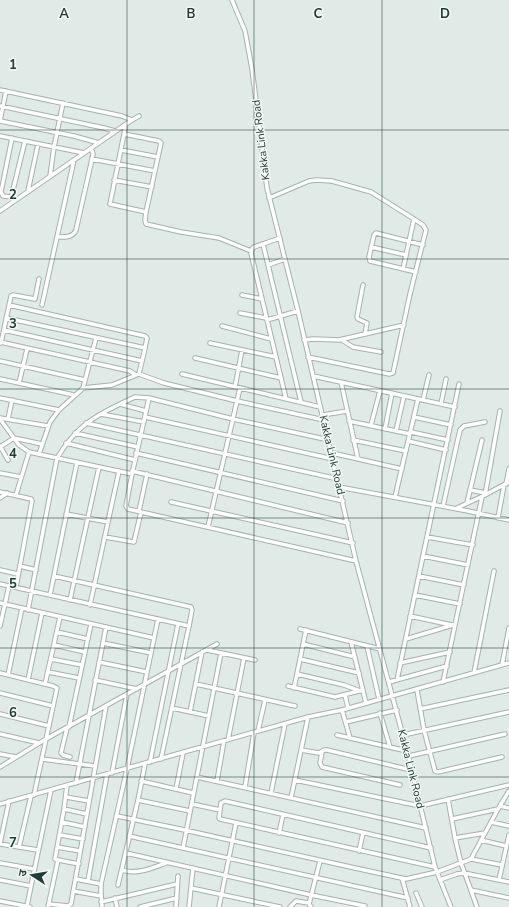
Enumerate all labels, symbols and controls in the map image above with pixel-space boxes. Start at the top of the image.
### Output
text: A [59,5,69,23]
text: B [187,5,196,23]
text: C [314,5,323,23]
text: D [440,5,450,23]
text: 1 [9,56,17,74]
street label: Kakka Link Road [249,99,273,181]
text: 2 [9,186,17,204]
text: 3 [9,315,17,333]
street label: Kakka Link Road [316,414,348,496]
text: 4 [9,445,17,463]
text: 5 [9,575,17,593]
text: 6 [9,704,17,722]
street label: Kakka Link Road [394,728,428,810]
text: 7 [9,834,17,852]
north arrow [12,855,52,895]
text: उ [15,868,31,878]

